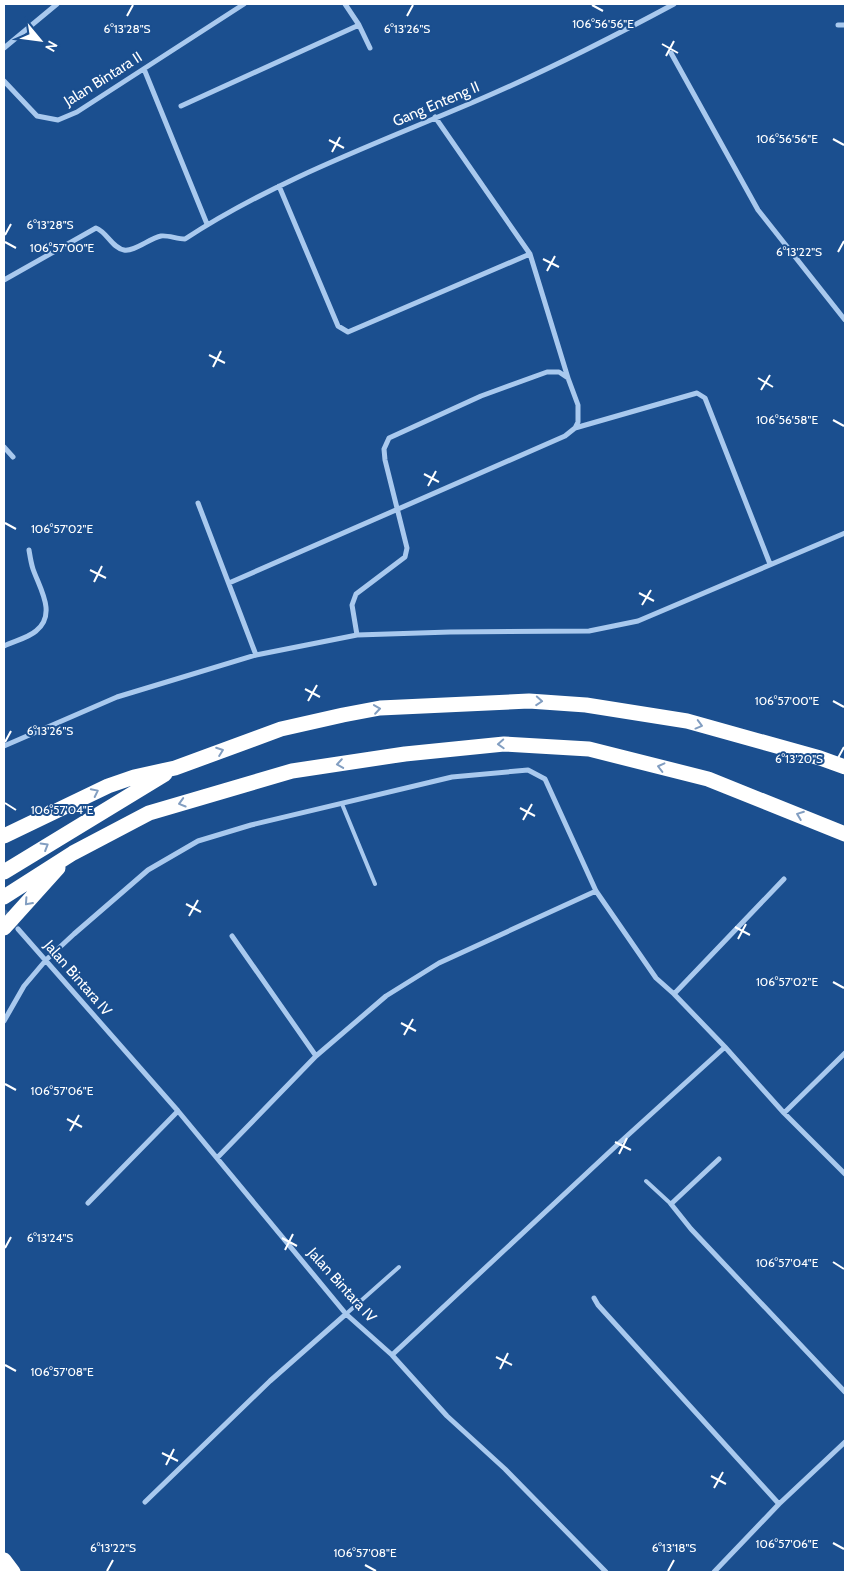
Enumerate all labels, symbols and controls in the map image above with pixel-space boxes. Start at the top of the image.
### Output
north arrow [15,15,65,65]
text: 106°56'56"E [572,16,634,31]
text: 6°13'28"S [103,21,151,36]
text: 6°13'26"S [384,21,430,36]
text: N [41,38,62,55]
street label: Jalan Bintara II [60,48,145,111]
street label: Gang Enteng II [390,78,482,130]
text: 106°56'56"E [756,131,818,146]
text: 6°13'28"S [26,217,74,232]
text: 106°57'00"E [30,240,95,255]
text: 6°13'22"S [776,244,822,259]
text: 106°56'58"E [756,412,818,427]
text: 106°57'02"E [31,521,93,536]
text: 106°57'00"E [755,693,820,708]
one-way arrow [535,696,543,707]
one-way arrow [372,705,381,715]
one-way arrow [695,719,703,729]
text: 6°13'26"S [27,723,73,738]
one-way arrow [497,739,505,750]
one-way arrow [215,747,224,757]
text: 6°13'20"S [775,751,823,766]
one-way arrow [336,758,344,768]
one-way arrow [657,762,666,773]
one-way arrow [90,788,99,798]
one-way arrow [179,797,187,807]
text: 106°57'04"E [31,802,94,817]
one-way arrow [797,811,805,821]
one-way arrow [40,843,49,853]
one-way arrow [25,896,34,905]
street label: Jalan Bintara IV [40,936,116,1020]
text: 106°57'02"E [756,974,818,989]
text: 106°57'06"E [31,1083,94,1098]
text: 6°13'24"S [27,1230,73,1245]
street label: Jalan Bintara IV [303,1243,381,1327]
text: 106°57'04"E [756,1255,819,1270]
text: 106°57'08"E [30,1364,94,1379]
text: 106°57'06"E [756,1536,819,1551]
text: 6°13'22"S [90,1540,136,1555]
text: 6°13'18"S [652,1540,696,1555]
text: 106°57'08"E [333,1545,397,1560]

